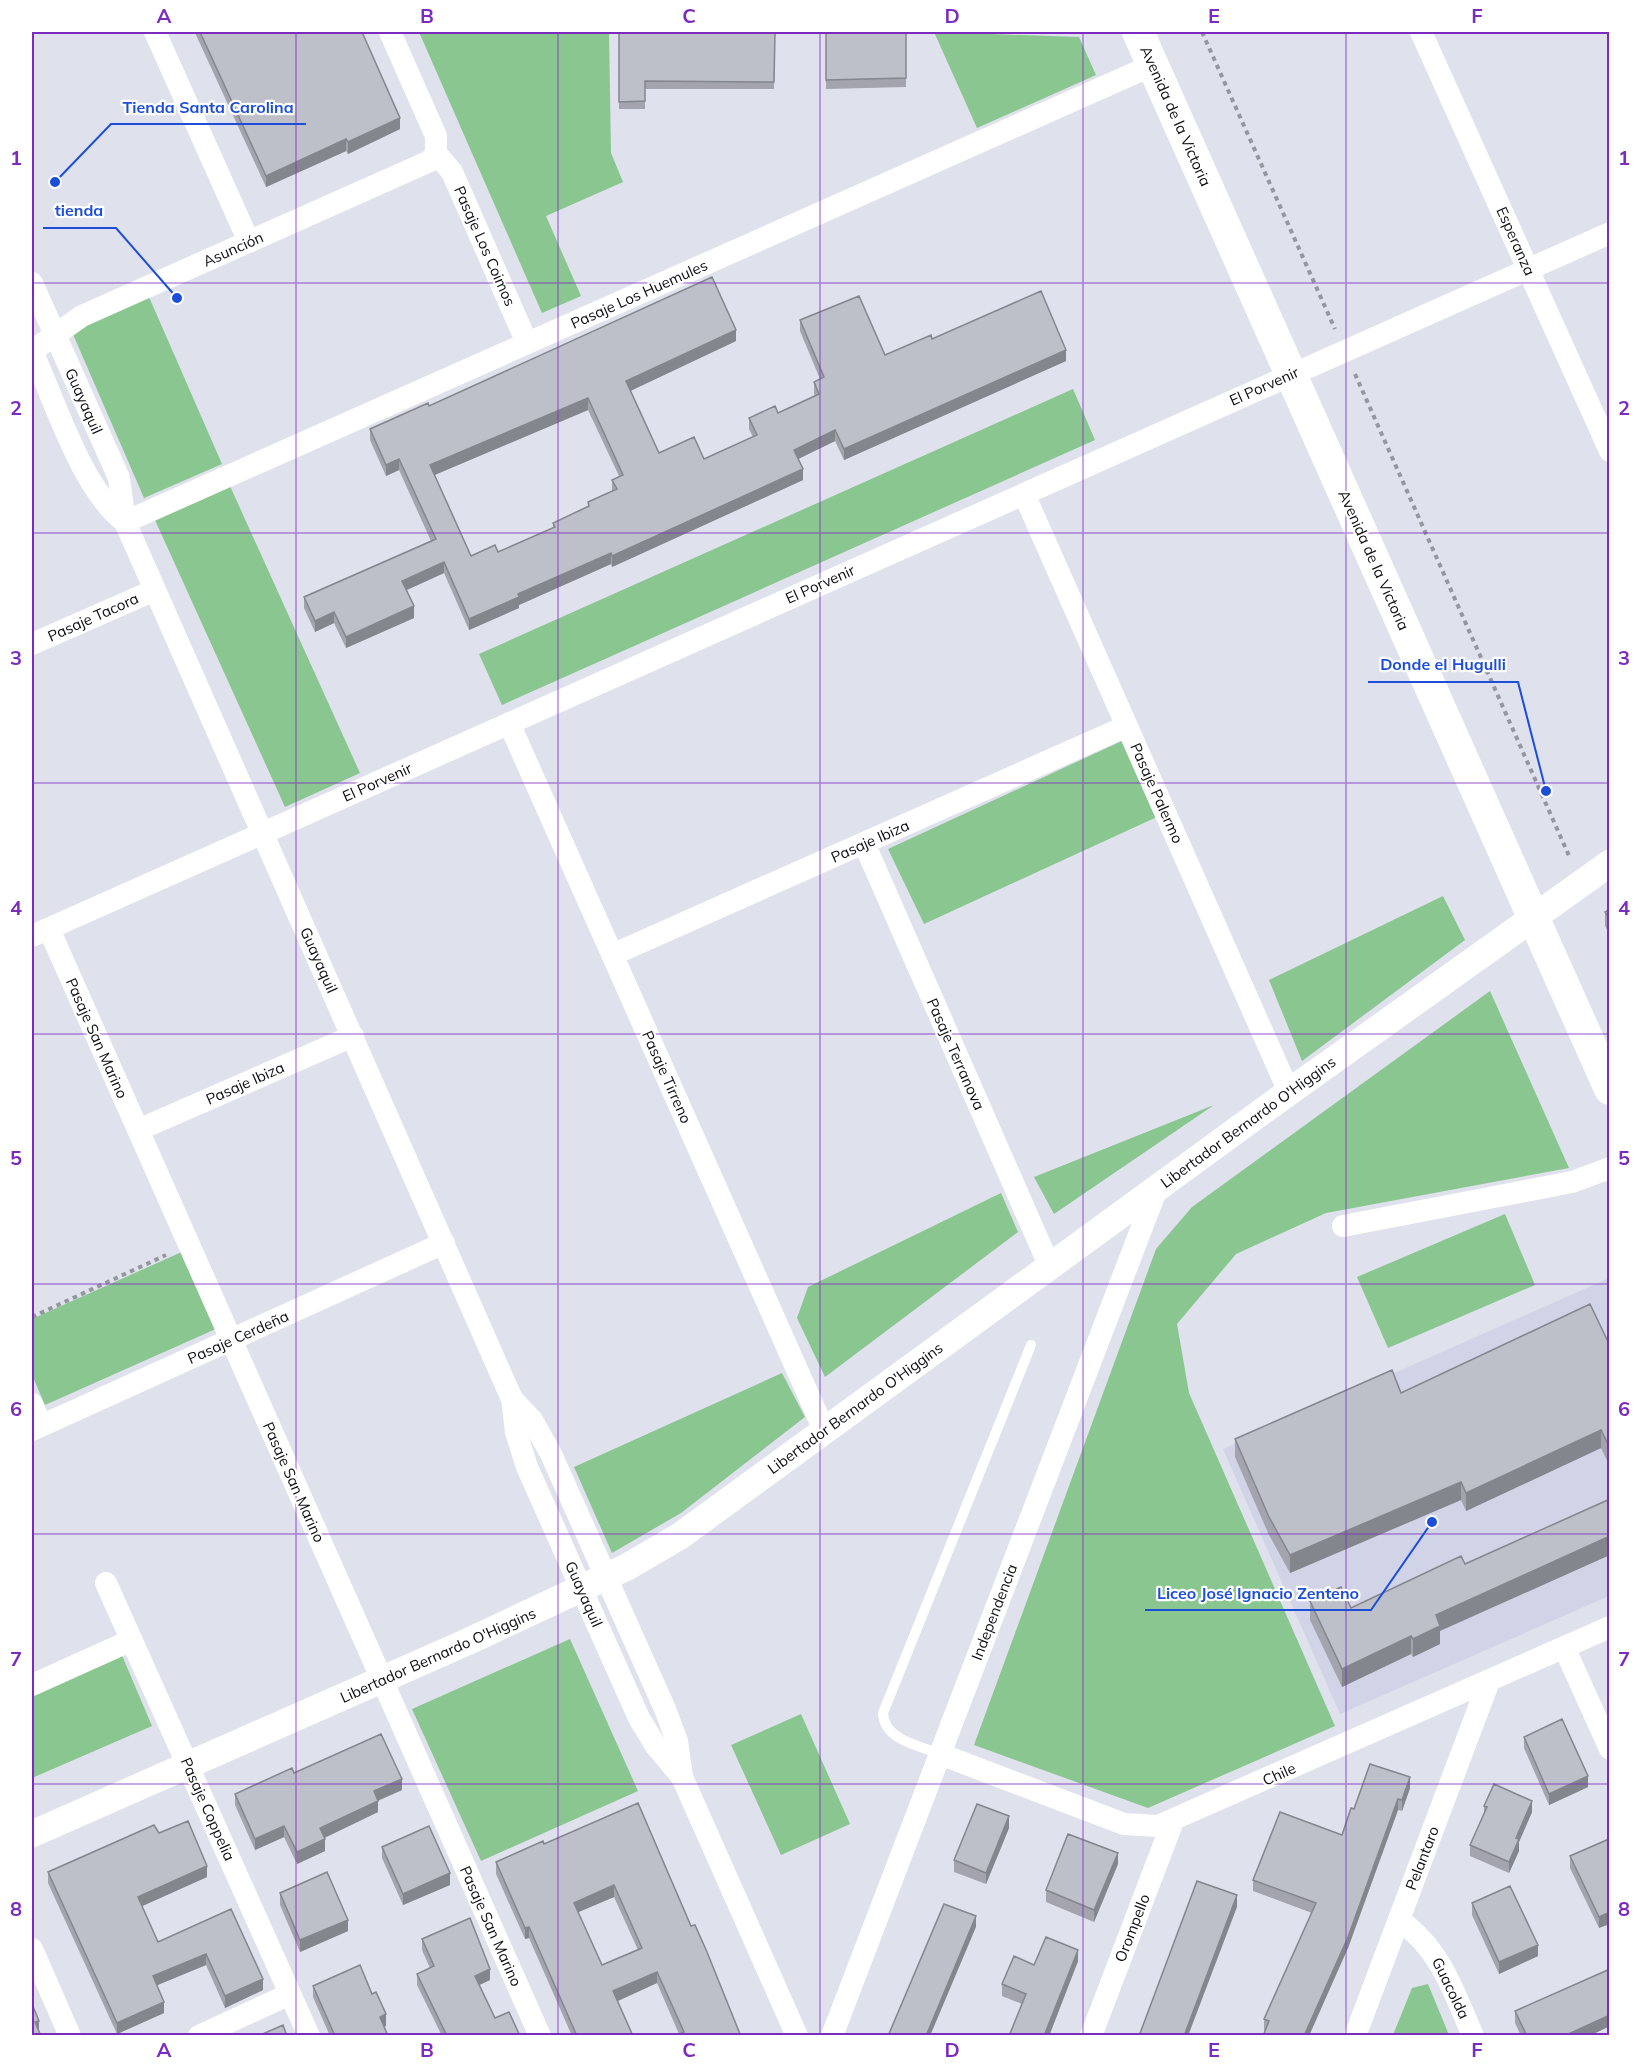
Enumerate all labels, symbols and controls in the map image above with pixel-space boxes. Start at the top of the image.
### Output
text: A [157,3,172,28]
text: B [420,3,434,28]
text: C [682,3,696,28]
text: D [944,3,960,28]
text: E [1208,3,1220,28]
text: F [1471,3,1483,28]
street label: Avenida de la Victoria [1136,43,1216,189]
callout: Tienda Santa Carolina [111,90,306,124]
text: Tienda Santa Carolina [122,97,294,117]
text: 1 [10,145,22,170]
text: 1 [1618,145,1630,170]
street label: Pasaje Los Coimos [450,183,520,309]
callout: tienda [43,194,116,228]
text: tienda [55,200,103,220]
street label: Esperanza [1492,204,1540,278]
street label: Asunción [200,227,266,271]
street label: Pasaje Los Huemules [568,255,710,333]
street label: El Porvenir [1226,362,1302,410]
street label: Guayaquil [61,365,107,437]
text: 2 [10,395,22,420]
text: 2 [1618,395,1630,420]
street label: Avenida de la Victoria [1334,487,1414,633]
street label: El Porvenir [782,560,858,608]
street label: Pasaje Tacora [45,588,141,646]
text: 3 [10,645,22,670]
text: 3 [1618,645,1630,670]
callout: Donde el Hugulli [1368,648,1518,682]
text: Donde el Hugulli [1380,654,1506,674]
street label: Pasaje Palermo [1126,740,1188,846]
street label: El Porvenir [339,758,415,806]
street label: Pasaje Ibiza [828,815,912,867]
text: 4 [10,895,22,920]
text: 4 [1618,895,1630,920]
street label: Guayaquil [296,924,342,996]
street label: Pasaje San Marino [62,975,132,1101]
street label: Pasaje Terranova [923,995,989,1113]
street label: Pasaje Tirreno [638,1028,696,1126]
street label: Libertador Bernardo O'Higgins [1157,1052,1339,1192]
street label: Pasaje Ibiza [203,1057,287,1109]
text: 5 [10,1145,22,1170]
text: 5 [1618,1145,1630,1170]
street label: Pasaje Cerdeña [184,1306,292,1368]
street label: Libertador Bernardo O'Higgins [764,1338,946,1478]
text: 6 [10,1396,22,1421]
text: 6 [1618,1396,1630,1421]
street label: Pasaje San Marino [259,1419,329,1545]
street label: Guayaquil [561,1558,607,1630]
street label: Independencia [967,1561,1021,1663]
callout: Liceo José Ignacio Zenteno [1145,1576,1371,1610]
text: Liceo José Ignacio Zenteno [1157,1583,1359,1603]
street label: Libertador Bernardo O'Higgins [337,1603,539,1707]
text: 7 [10,1646,22,1671]
text: 7 [1618,1646,1630,1671]
street label: Pasaje Coppelia [177,1754,239,1864]
street label: Chile [1259,1758,1299,1790]
street label: Pelantaro [1401,1823,1443,1893]
street label: Pasaje San Marino [456,1863,526,1989]
street label: Orompello [1110,1891,1154,1965]
text: 8 [10,1896,22,1921]
text: 8 [1618,1896,1630,1921]
street label: Guacolda [1428,1954,1474,2022]
text: A [157,2037,172,2062]
text: B [420,2037,434,2062]
text: C [682,2037,696,2062]
text: D [944,2037,960,2062]
text: E [1208,2037,1220,2062]
text: F [1471,2037,1483,2062]

